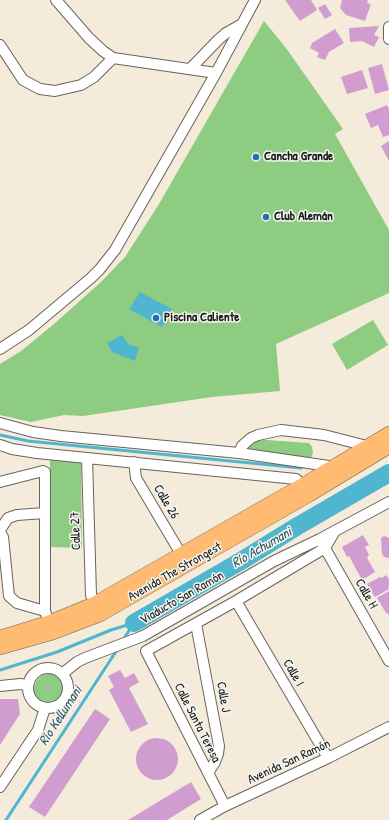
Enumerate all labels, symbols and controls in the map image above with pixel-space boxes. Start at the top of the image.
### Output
place label: Cancha Grande [264,149,333,165]
marker: Cancha Grande [251,152,261,162]
place label: Club Alemán [274,209,333,225]
marker: Club Alemán [261,212,271,222]
place label: Piscina Caliente [164,310,239,326]
marker: Piscina Caliente [151,313,161,323]
street label: Calle 26 [150,482,182,522]
street label: Calle 27 [68,511,84,551]
water label: Río Achumani [229,524,295,572]
street label: Avenida The Strongest [125,539,225,605]
street label: Viaducto San Ramón [137,568,227,628]
street label: Calle H [351,576,381,612]
street label: Calle I [279,657,307,689]
street label: Calle J [213,680,233,714]
street label: Calle Santa Teresa [170,681,224,765]
water label: Río Kellumani [36,683,86,749]
street label: Avenida San Ramón [245,736,333,788]

